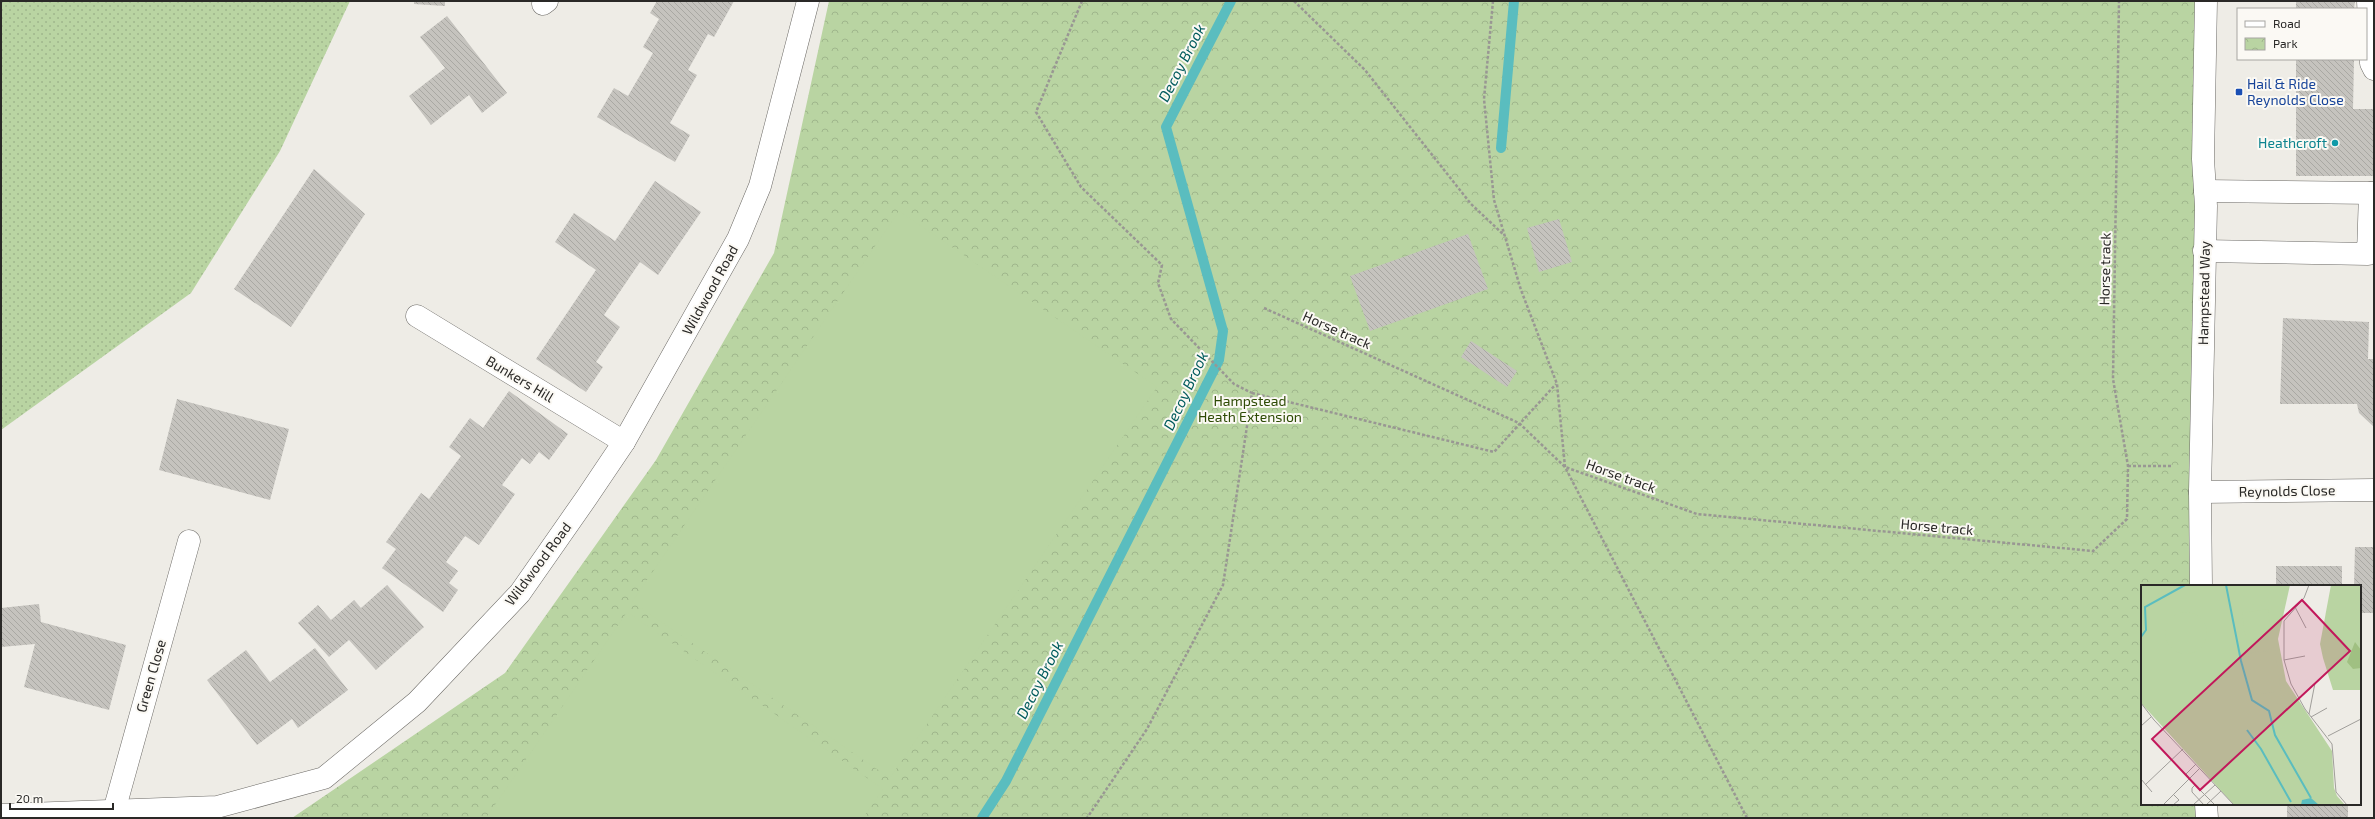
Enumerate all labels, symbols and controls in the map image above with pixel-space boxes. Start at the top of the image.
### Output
legend [2237,8,2367,60]
text: Road [2273,16,2301,30]
water label: Decoy Brook [1154,21,1209,105]
text: Park [2273,36,2298,50]
place label: Hail & Ride Reynolds Close [2247,75,2344,108]
marker: Hail & Ride Reynolds Close [2234,87,2244,97]
place label: Heathcroft [2258,134,2327,151]
marker: Heathcroft [2330,138,2340,148]
street label: Horse track [2095,232,2114,306]
street label: Hampstead Way [2194,240,2213,345]
street label: Wildwood Road [678,242,741,337]
street label: Horse track [1300,307,1374,352]
water label: Decoy Brook [1159,348,1212,433]
street label: Bunkers Hill [483,352,558,406]
park label: Hampstead Heath Extension [1198,392,1302,425]
street label: Horse track [1584,455,1658,496]
street label: Reynolds Close [2239,481,2335,500]
street label: Horse track [1900,515,1974,538]
street label: Wildwood Road [501,519,574,609]
inset map [2141,585,2361,805]
street label: Green Close [132,637,169,714]
water label: Decoy Brook [1012,638,1067,722]
scale bar [10,785,113,811]
text: 20 m [16,791,43,805]

